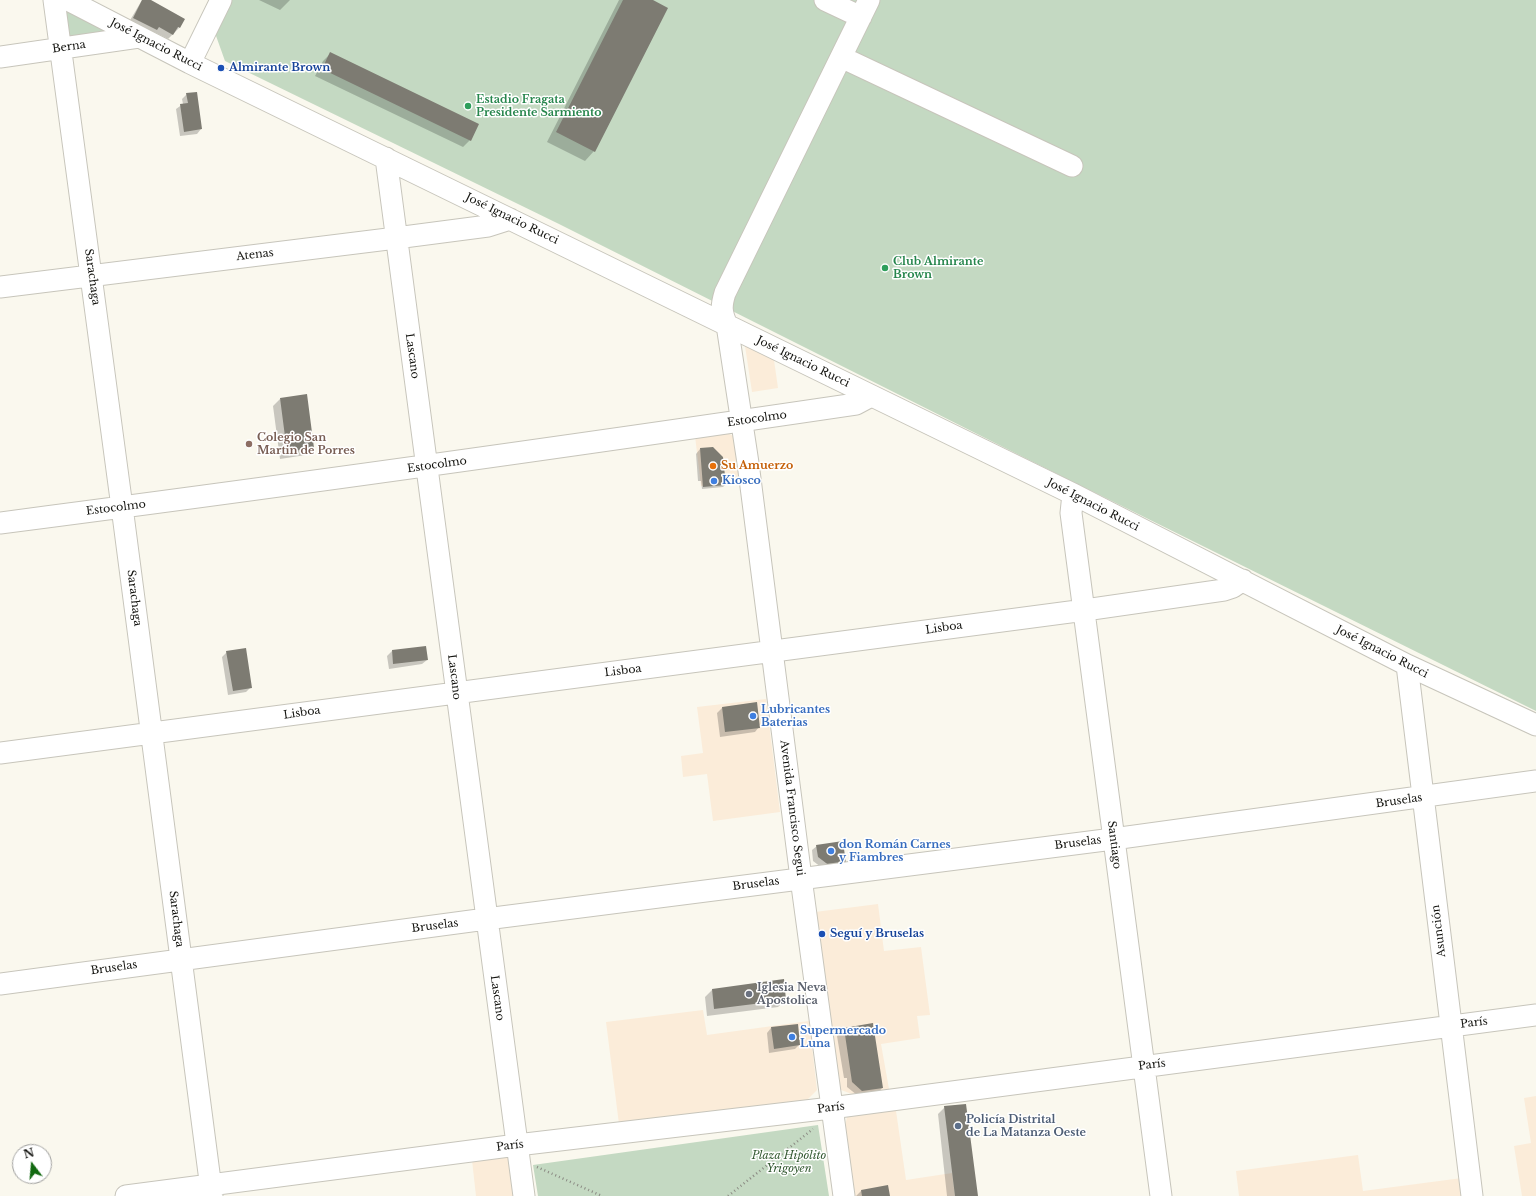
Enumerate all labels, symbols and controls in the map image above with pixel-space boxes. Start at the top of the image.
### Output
street label: José Ignacio Rucci [108,16,204,74]
street label: Berna [51,38,87,56]
place label: Almirante Brown [229,61,330,75]
marker: Almirante Brown [216,63,226,73]
place label: Estadio Fragata Presidente Sarmiento [476,93,602,119]
marker: Estadio Fragata Presidente Sarmiento [463,101,473,111]
street label: José Ignacio Rucci [463,191,561,247]
street label: Atenas [236,246,274,264]
street label: Sarachaga [82,248,102,306]
place label: Club Almirante Brown [893,255,983,281]
marker: Club Almirante Brown [880,263,890,273]
street label: Lascano [402,332,422,380]
street label: José Ignacio Rucci [754,334,852,390]
street label: Estocolmo [726,408,788,430]
place label: Colegio San Martin de Porres [257,431,355,457]
marker: Colegio San Martin de Porres [244,439,254,449]
street label: Estocolmo [406,454,468,476]
place label: Su Amuerzo [721,459,793,473]
marker: Su Amuerzo [708,461,718,471]
place label: Kiosco [722,474,761,488]
marker: Kiosco [709,476,719,486]
street label: José Ignacio Rucci [1045,476,1141,534]
street label: Estocolmo [85,498,147,518]
street label: Sarachaga [124,569,144,627]
street label: Lisboa [925,619,963,637]
street label: José Ignacio Rucci [1334,623,1430,681]
street label: Lascano [445,653,463,701]
street label: Lisboa [604,662,642,680]
place label: Lubricantes Baterias [761,703,830,729]
street label: Lisboa [283,704,321,722]
marker: Lubricantes Baterias [748,711,758,721]
street label: Avenida Francisco Segui [777,739,807,877]
street label: Bruselas [1375,791,1423,811]
street label: Santiago [1104,820,1124,870]
street label: Bruselas [1054,834,1102,852]
place label: don Román Carnes y Fiambres [839,838,951,864]
marker: don Román Carnes y Fiambres [826,846,836,856]
street label: Bruselas [732,875,780,893]
street label: Sarachaga [166,890,186,948]
street label: Asunción [1429,904,1449,958]
street label: Bruselas [411,917,459,935]
place label: Seguí y Bruselas [830,927,924,941]
marker: Seguí y Bruselas [817,929,827,939]
street label: Bruselas [90,958,138,978]
street label: Lascano [487,974,507,1022]
place label: Iglesia Neva Apostolica [757,981,826,1007]
marker: Iglesia Neva Apostolica [744,989,754,999]
street label: París [1460,1015,1488,1031]
place label: Supermercado Luna [800,1024,886,1050]
marker: Supermercado Luna [787,1032,797,1042]
street label: París [1138,1057,1166,1073]
street label: París [817,1100,845,1116]
place label: Policía Distrital de La Matanza Oeste [966,1113,1086,1139]
marker: Policía Distrital de La Matanza Oeste [953,1121,963,1131]
street label: París [496,1138,524,1154]
north arrow [12,1144,52,1184]
text: N [22,1145,36,1162]
park label: Plaza Hipólito Yrigoyen [752,1149,826,1175]

